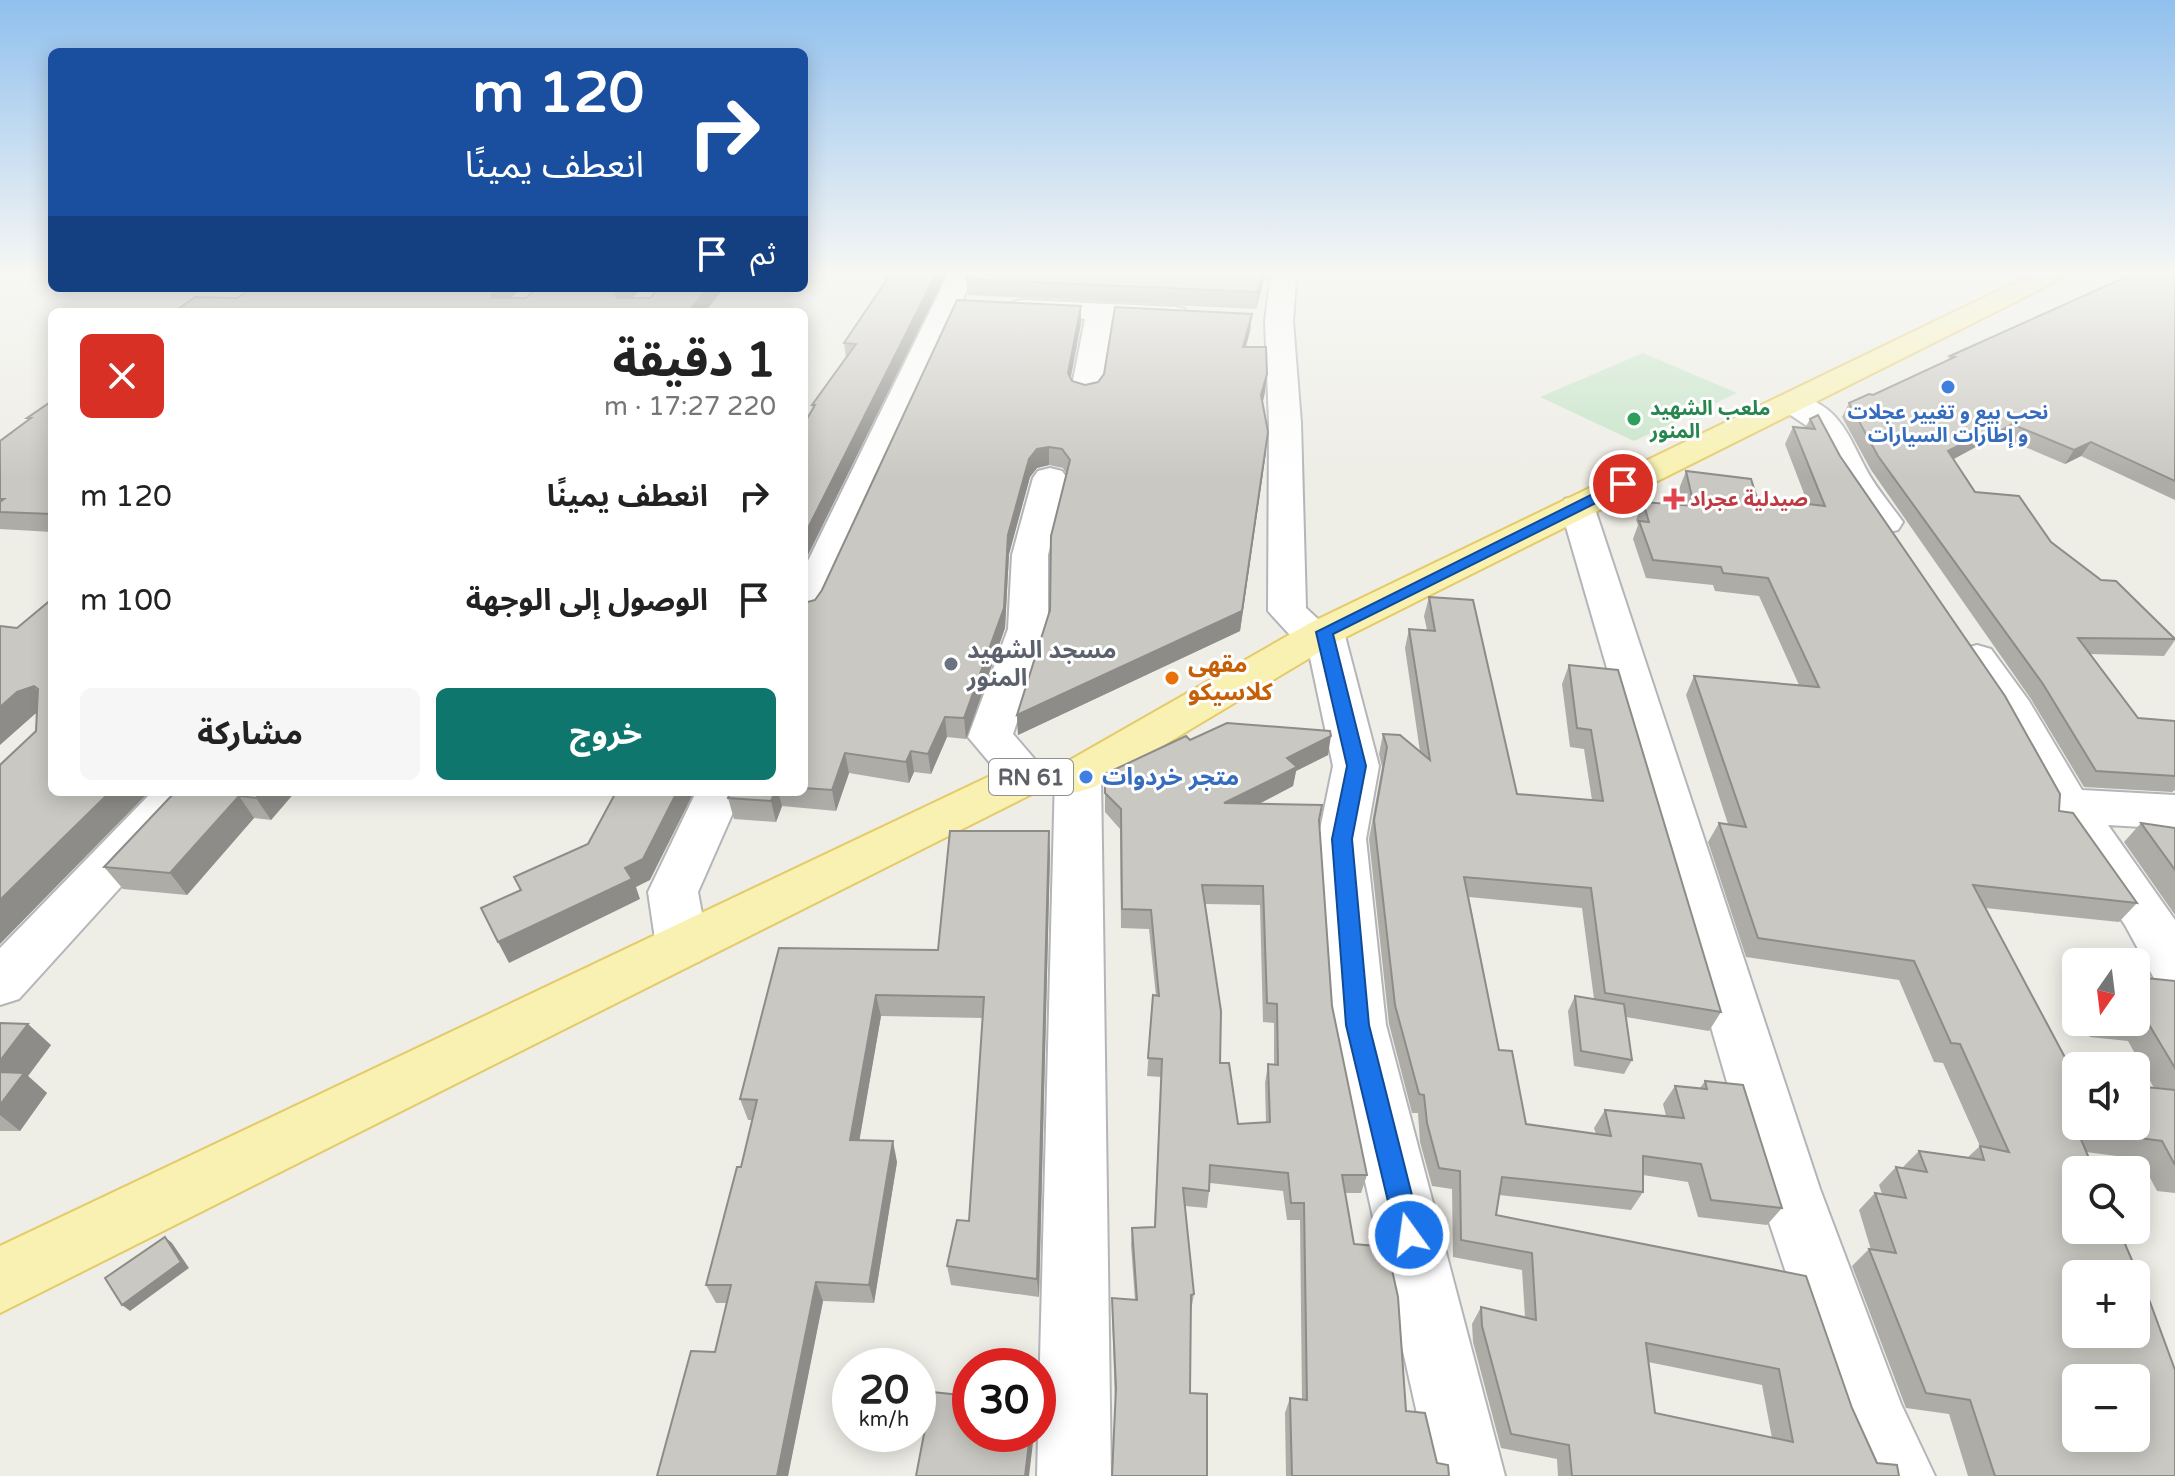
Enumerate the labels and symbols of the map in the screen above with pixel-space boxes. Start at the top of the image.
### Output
marker: نحب بيع و تغيير عجلات و إطارات السيارات [1939,378,1957,396]
place label: ملعب الشهيد المنور [1649,397,1770,444]
place label: نحب بيع و تغيير عجلات و إطارات السيارات [1848,401,2048,449]
marker: ملعب الشهيد المنور [1625,410,1643,428]
pin [1589,450,1657,518]
place label: صيدلية عجراد [1690,488,1808,512]
marker: صيدلية عجراد [1665,490,1683,508]
place label: مسجد الشهيد المنور [966,636,1116,693]
place label: مقهى كلاسيكو [1188,650,1274,707]
marker: مسجد الشهيد المنور [942,655,960,673]
marker: مقهى كلاسيكو [1163,669,1181,687]
road number: RN 61 [989,759,1073,795]
place label: متجر خردوات [1102,763,1239,792]
marker: متجر خردوات [1077,768,1095,786]
north arrow [2062,948,2150,1036]
position arrow [1367,1193,1451,1277]
speed limit sign: 30 [952,1348,1056,1452]

